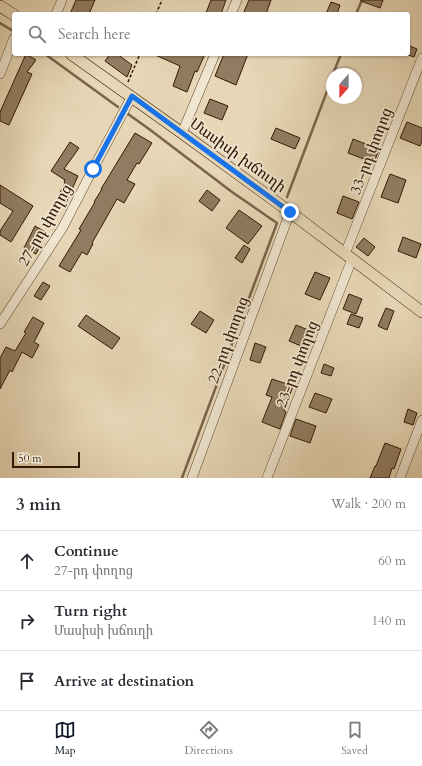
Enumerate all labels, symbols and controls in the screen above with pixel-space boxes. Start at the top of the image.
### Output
search box [12,12,410,56]
icon: search [26,23,48,45]
text: Search here [58,24,131,44]
north arrow [326,68,362,104]
street label: 33-րդ փողոց [345,105,397,197]
street label: Մասիսի խճուղի [186,113,291,197]
route start [84,160,102,178]
street label: 27-րդ փողոց [14,180,76,270]
route end [281,203,299,221]
street label: 22-րդ փողոց [203,294,253,386]
street label: 23-րդ փողոց [271,318,323,410]
scale bar [12,450,80,469]
text: 50 m [18,451,42,466]
text: 3 min [16,493,61,516]
text: Walk · 200 m [331,495,406,513]
text: Continue [54,541,119,561]
icon: ahead [16,550,38,572]
text: 60 m [378,552,406,570]
text: 27-րդ փողոց [54,562,133,580]
text: Turn right [54,601,127,621]
icon: right [16,610,38,632]
text: 140 m [372,612,406,630]
text: Մասիսի խճուղի [54,622,153,640]
icon: arrive [16,670,38,692]
text: Arrive at destination [54,671,194,691]
tab: Map [54,719,76,758]
tab: Directions [184,719,233,758]
tab: Saved [341,719,368,758]

